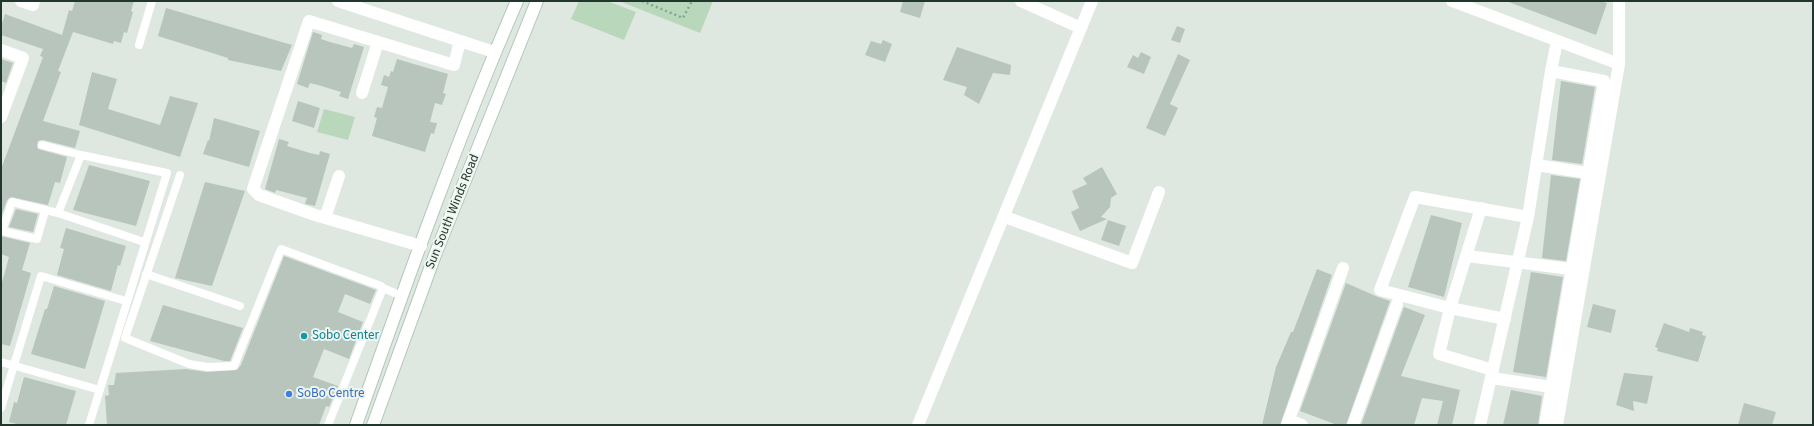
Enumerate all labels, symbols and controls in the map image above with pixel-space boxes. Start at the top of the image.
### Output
street label: Sun South Winds Road [423,152,483,272]
place label: Sobo Center [312,328,379,344]
marker: Sobo Center [299,331,309,341]
place label: SoBo Centre [297,386,364,402]
marker: SoBo Centre [284,389,294,399]

